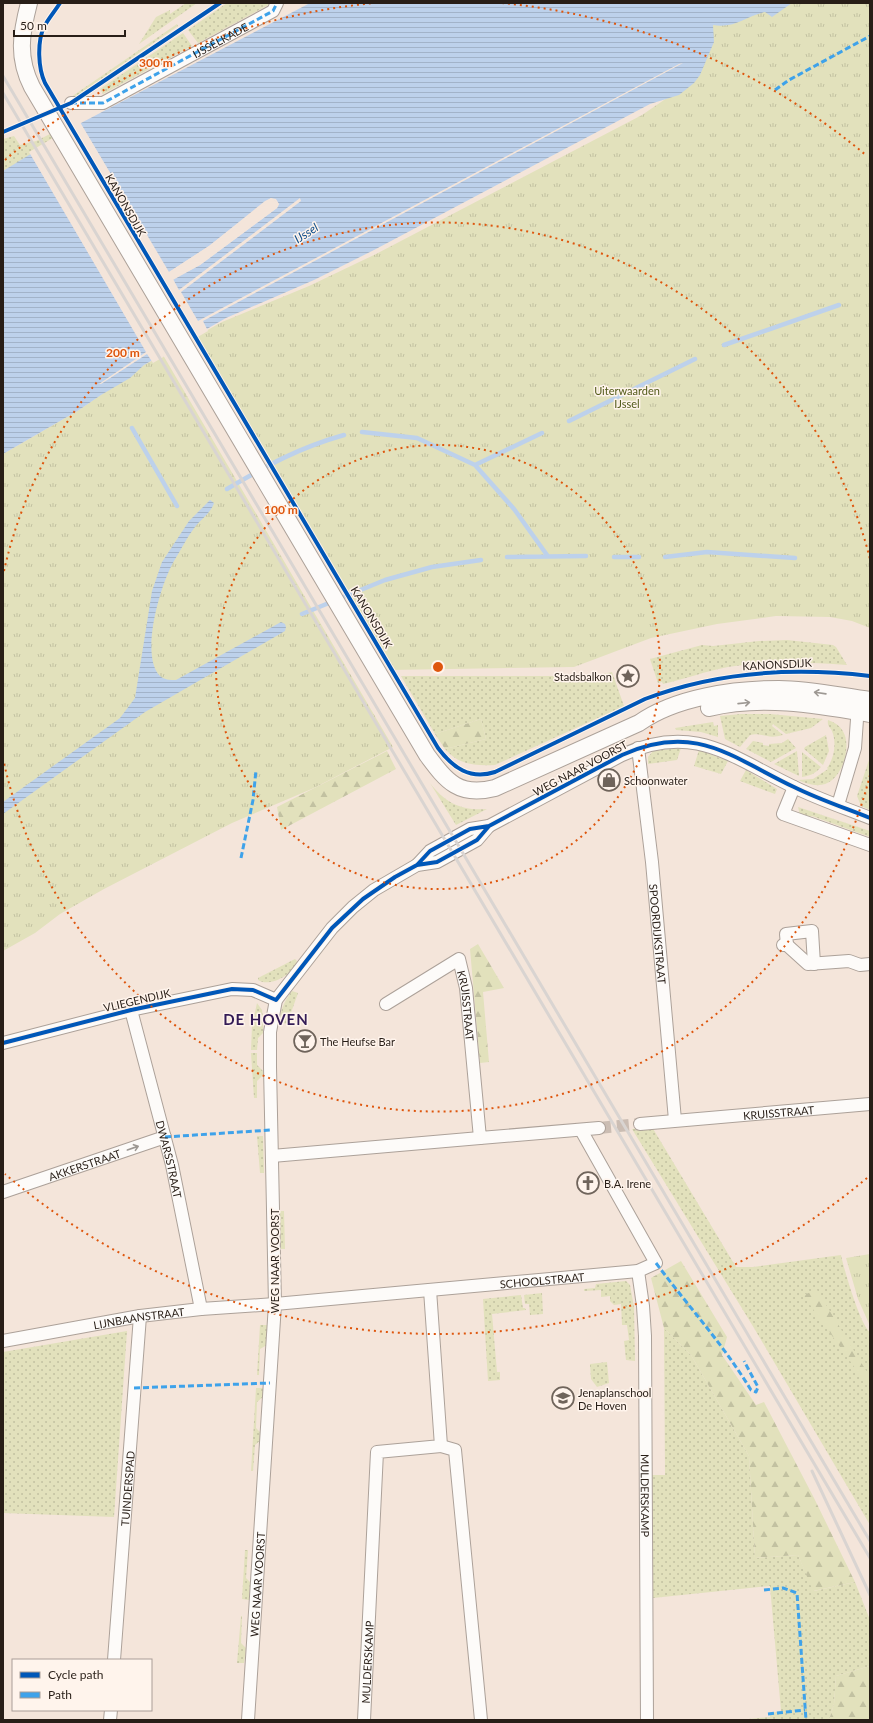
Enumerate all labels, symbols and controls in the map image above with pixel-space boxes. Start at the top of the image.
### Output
scale bar [14,12,125,38]
text: 50 m [20,18,47,33]
street label: IJSSELKADE [190,19,250,60]
text: 300 m [139,55,173,70]
street label: KANONSDIJK [103,172,149,239]
water label: IJssel [291,220,321,246]
text: 200 m [106,345,140,360]
park label: Uiterwaarden IJssel [594,384,660,410]
text: 100 m [264,502,298,517]
street label: KANONSDIJK [348,584,396,651]
street label: KANONSDIJK [742,656,813,672]
centre of rings [431,660,445,674]
place icon: Stadsbalkon [615,663,641,689]
place label: Stadsbalkon [554,670,612,683]
one-way arrow [814,689,827,697]
one-way arrow [737,699,750,706]
street label: WEG NAAR VOORST [530,737,630,798]
shop icon: Schoonwater [596,767,622,793]
place label: Schoonwater [624,774,688,787]
street label: SPOORDIJKSTRAAT [647,883,669,985]
street label: KRUISSTRAAT [455,969,477,1042]
street label: VLIEGENDIJK [102,986,173,1014]
district label: DE HOVEN [223,1010,309,1028]
bar icon: The Heufse Bar [292,1028,318,1054]
place label: The Heufse Bar [320,1035,395,1048]
street label: KRUISSTRAAT [742,1102,815,1122]
street label: DWARSSTRAAT [154,1119,185,1200]
one-way arrow [126,1144,139,1151]
street label: AKKERSTRAAT [47,1146,123,1183]
church icon: B.A. Irene [575,1170,601,1196]
place label: B.A. Irene [604,1177,651,1190]
street label: WEG NAAR VOORST [268,1208,281,1314]
street label: SCHOOLSTRAAT [499,1269,585,1290]
street label: LIJNBAANSTRAAT [92,1304,186,1331]
school or university icon: Jenaplanschool De Hoven [550,1385,576,1411]
place label: Jenaplanschool De Hoven [578,1386,651,1412]
street label: TUINDERSPAD [118,1450,136,1527]
street label: MULDERSKAMP [639,1454,653,1538]
street label: WEG NAAR VOORST [247,1531,267,1637]
street label: MULDERSKAMP [358,1620,375,1704]
legend [12,1659,152,1711]
text: Cycle path [48,1667,103,1682]
text: Path [48,1687,72,1702]

